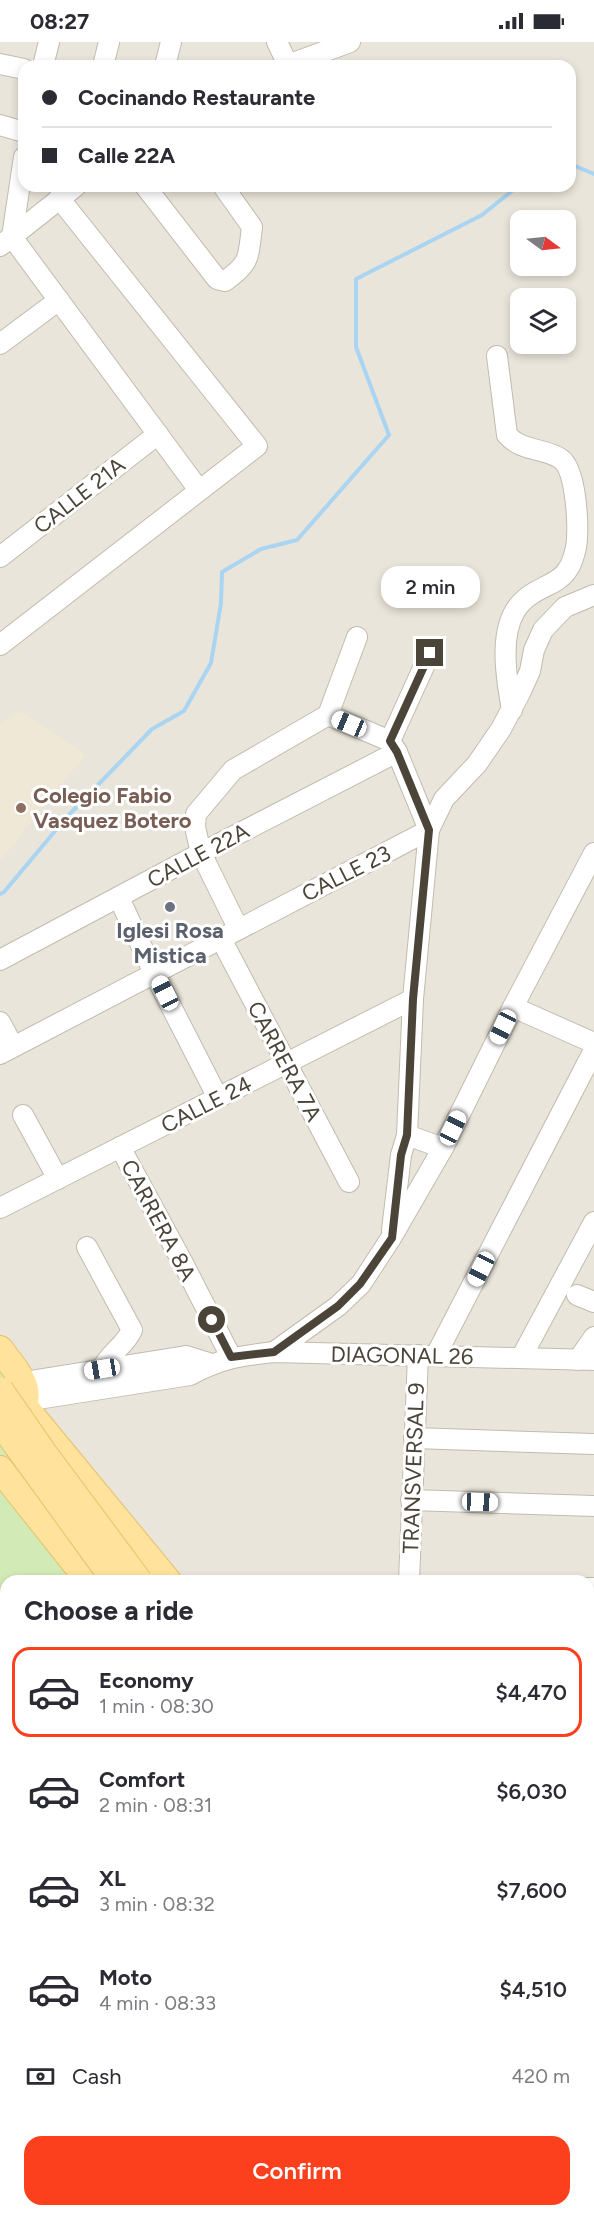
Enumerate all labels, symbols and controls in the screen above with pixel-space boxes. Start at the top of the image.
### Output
text: 08:27 [30,8,89,35]
text: Cocinando Restaurante [78,84,315,111]
text: Calle 22A [78,142,175,169]
north arrow [510,210,576,276]
map controls [510,210,576,354]
button: layers [510,288,576,354]
street label: CALLE 21A [28,451,130,539]
callout: 2 min [380,566,480,608]
text: 2 min [406,575,455,599]
route end [416,639,443,666]
car [329,709,369,739]
place label: Colegio Fabio Vasquez Botero [33,782,192,834]
marker: Colegio Fabio Vasquez Botero [14,801,28,815]
street label: CALLE 22A [143,817,254,894]
street label: CALLE 23 [297,840,395,907]
marker: Iglesi Rosa Mistica [163,900,177,914]
place label: Iglesi Rosa Mistica [116,917,224,969]
car [149,973,181,1013]
street label: CARRERA 7A [242,997,328,1126]
car [487,1007,519,1047]
street label: CALLE 24 [156,1070,256,1139]
car [437,1108,469,1148]
street label: CARRERA 8A [115,1155,202,1286]
car [465,1249,497,1289]
route start [198,1306,225,1333]
street label: DIAGONAL 26 [330,1341,474,1370]
car [83,1357,121,1381]
street label: TRANSVERSAL 9 [397,1382,430,1554]
car [462,1492,498,1512]
text: Choose a ride [24,1594,193,1627]
icon: car [27,1665,81,1719]
text: Economy [99,1667,194,1694]
text: $4,470 [495,1679,567,1706]
text: 1 min · 08:30 [99,1694,214,1718]
icon: car [27,1764,81,1818]
text: Comfort [99,1766,185,1793]
text: $6,030 [496,1778,567,1805]
text: 2 min · 08:31 [99,1793,212,1817]
icon: car [27,1863,81,1917]
text: XL [99,1865,126,1892]
text: $7,600 [496,1877,567,1904]
text: 3 min · 08:32 [99,1892,215,1916]
icon: car [27,1962,81,2016]
text: Moto [99,1964,152,1991]
text: $4,510 [499,1976,567,2003]
text: 4 min · 08:33 [99,1991,216,2015]
icon: cash [24,2060,57,2093]
text: Cash [72,2063,122,2090]
text: 420 m [512,2064,570,2088]
button: Confirm [24,2136,570,2205]

